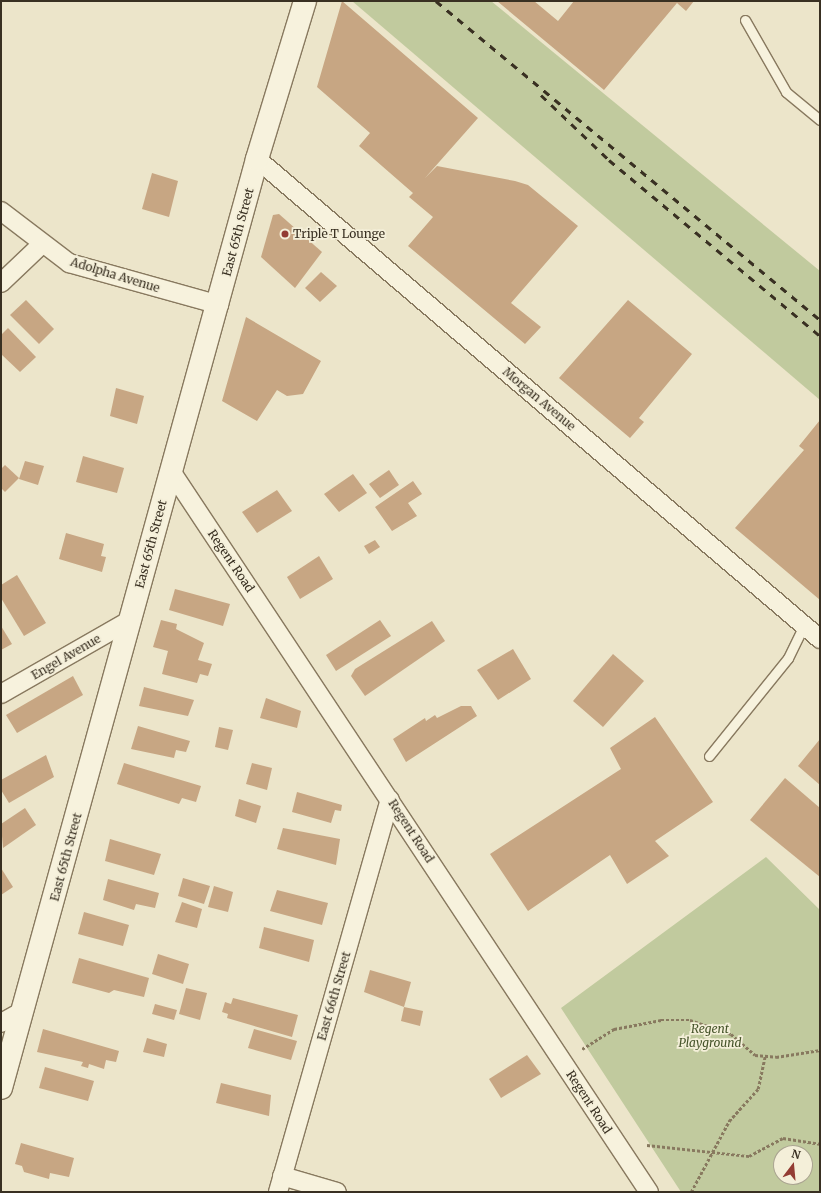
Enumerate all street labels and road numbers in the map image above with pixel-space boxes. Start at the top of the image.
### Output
street label: East 65th Street [219,186,257,278]
street label: Adolpha Avenue [69,255,161,295]
street label: Morgan Avenue [500,364,578,434]
street label: East 65th Street [132,498,170,590]
street label: Regent Road [205,527,257,595]
street label: Engel Avenue [29,631,103,683]
street label: Regent Road [385,797,437,865]
street label: East 65th Street [47,811,85,903]
street label: East 66th Street [314,950,354,1042]
street label: Regent Road [563,1068,615,1136]

